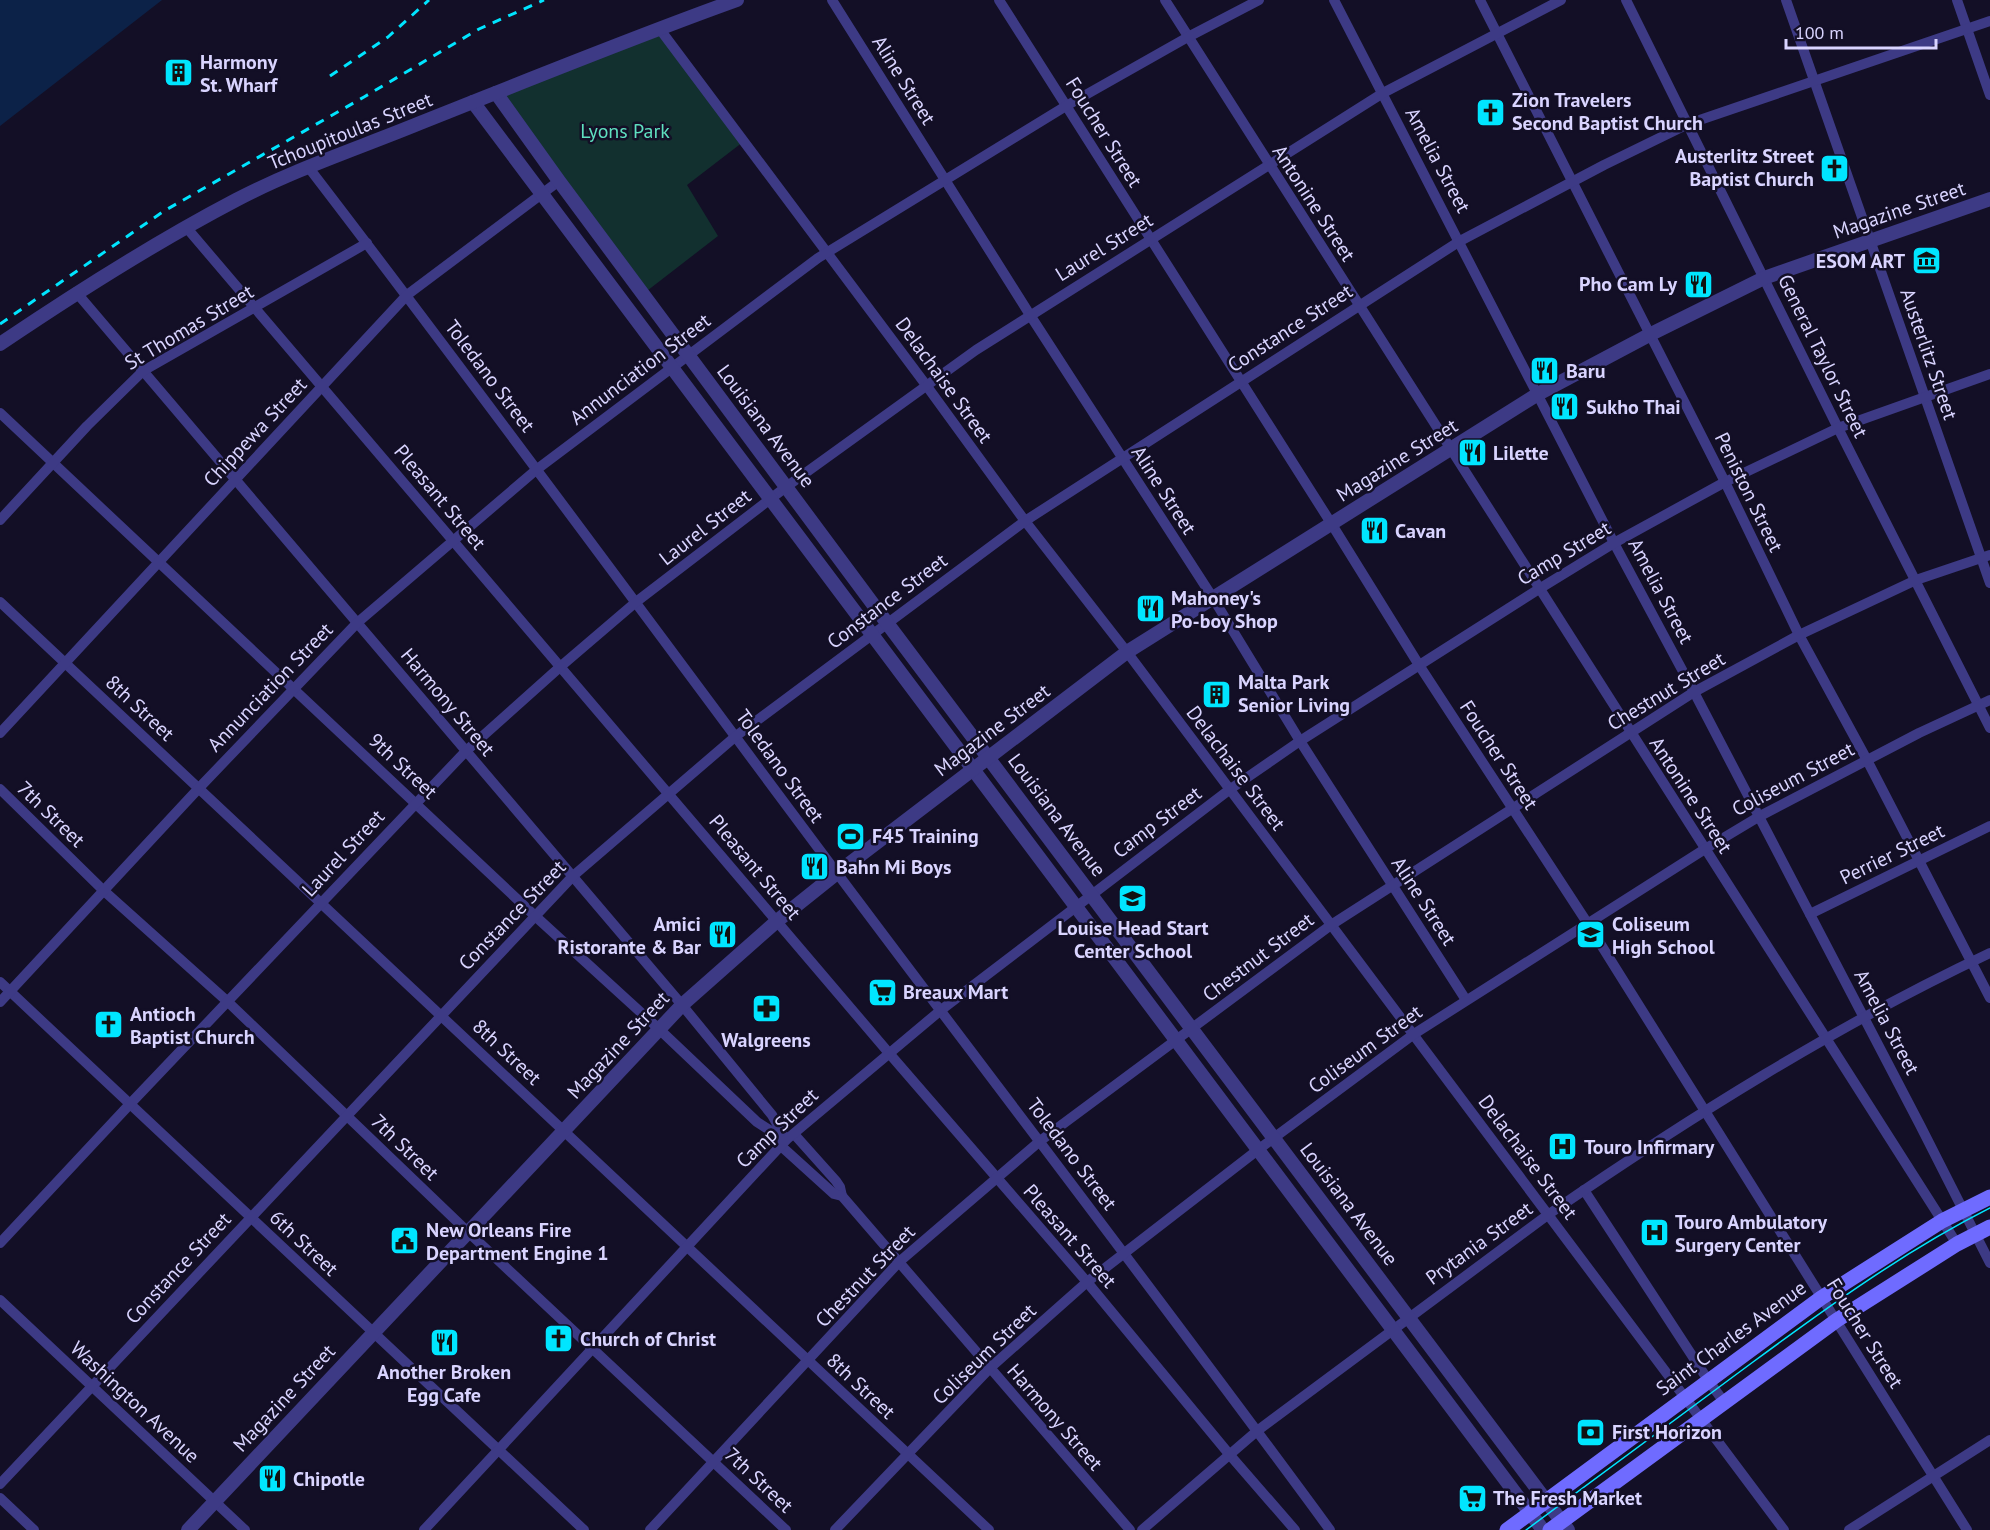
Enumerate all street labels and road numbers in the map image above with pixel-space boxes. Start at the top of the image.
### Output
street label: Aline Street [866,31,942,130]
street label: Foucher Street [1060,72,1148,192]
street label: Tchoupitoulas Street [264,86,436,176]
street label: Amelia Street [1399,103,1477,217]
street label: Antonine Street [1267,140,1361,266]
street label: Magazine Street [1829,175,1969,245]
street label: Laurel Street [1051,207,1158,287]
street label: General Taylor Street [1772,270,1874,442]
street label: St Thomas Street [120,278,258,376]
street label: Constance Street [1223,278,1357,378]
street label: Austerlitz Street [1894,285,1964,423]
street label: Annunciation Street [564,307,716,430]
street label: Delachaise Street [890,312,999,448]
street label: Toledano Street [439,315,541,438]
street label: Louisiana Avenue [711,359,821,493]
street label: Chippewa Street [198,372,313,492]
street label: Magazine Street [1331,412,1463,508]
street label: Peniston Street [1709,428,1789,556]
street label: Pleasant Street [388,439,492,555]
street label: Aline Street [1126,441,1202,539]
street label: Laurel Street [654,483,756,571]
street label: Camp Street [1513,515,1616,591]
street label: Amelia Street [1622,534,1700,648]
street label: Constance Street [822,547,952,655]
street label: Annunciation Street [202,617,338,757]
street label: Harmony Street [395,643,501,761]
street label: Chestnut Street [1602,646,1730,736]
street label: 8th Street [100,669,180,747]
street label: Magazine Street [929,678,1055,782]
street label: Foucher Street [1454,695,1544,815]
street label: Delachaise Street [1181,701,1291,836]
street label: Toledano Street [730,704,830,828]
street label: 9th Street [363,727,443,805]
street label: Antonine Street [1644,732,1738,858]
street label: Coliseum Street [1727,736,1859,822]
street label: Louisiana Avenue [1002,748,1112,882]
street label: 7th Street [12,775,91,853]
street label: Camp Street [1107,780,1207,864]
street label: Laurel Street [296,804,390,902]
street label: Pleasant Street [703,809,807,925]
street label: Perrier Street [1836,817,1949,890]
street label: Aline Street [1386,852,1462,950]
street label: Constance Street [453,854,571,976]
street label: Chestnut Street [1197,907,1319,1007]
street label: Amelia Street [1848,965,1926,1079]
street label: Magazine Street [561,985,675,1104]
street label: Coliseum Street [1303,999,1427,1099]
street label: 8th Street [467,1013,547,1091]
street label: Camp Street [730,1082,824,1174]
street label: Delachaise Street [1473,1090,1583,1225]
street label: Toledano Street [1021,1093,1123,1216]
street label: 7th Street [366,1108,445,1186]
street label: Louisiana Avenue [1294,1137,1404,1271]
street label: Pleasant Street [1018,1179,1122,1294]
street label: Prytania Street [1420,1195,1538,1291]
street label: 6th Street [264,1204,344,1282]
street label: Constance Street [120,1206,237,1329]
street label: Chestnut Street [810,1219,921,1333]
street label: Foucher Street [1821,1273,1909,1393]
street label: Saint Charles Avenue [1651,1275,1811,1401]
street label: Coliseum Street [927,1298,1042,1410]
street label: Washington Avenue [65,1335,205,1469]
street label: Magazine Street [227,1338,341,1457]
street label: 8th Street [821,1347,901,1425]
street label: Harmony Street [1002,1358,1109,1476]
street label: 7th Street [719,1442,799,1518]

